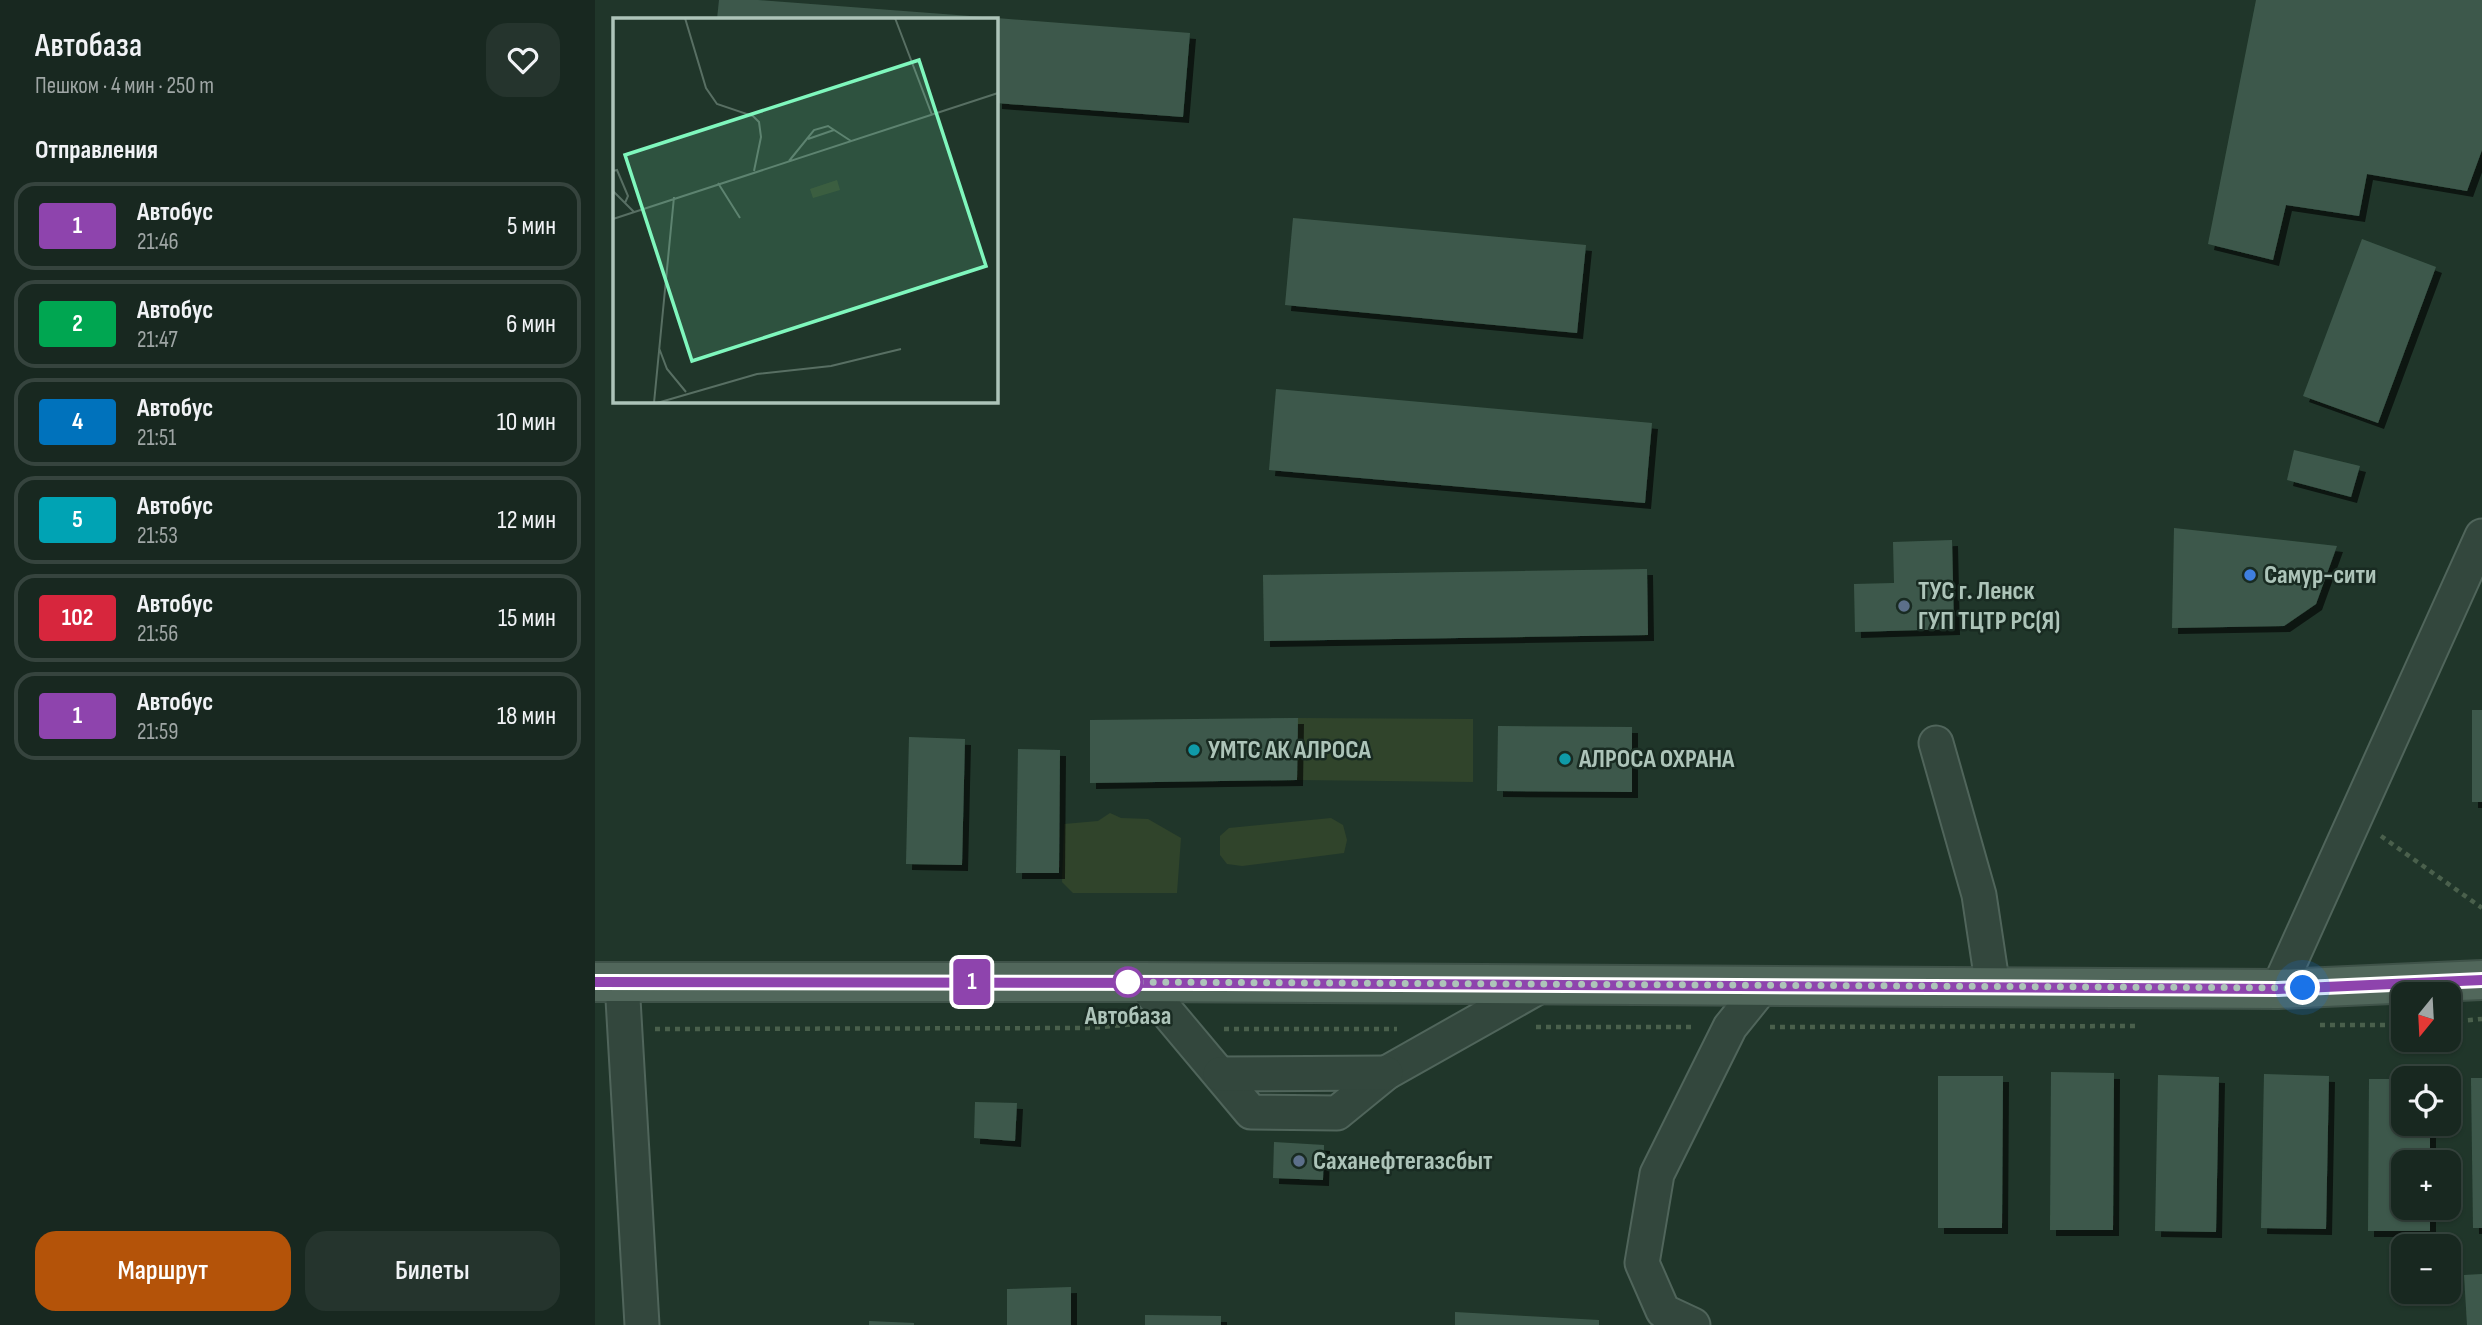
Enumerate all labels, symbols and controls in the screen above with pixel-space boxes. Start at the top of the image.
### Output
inset map [613,18,997,402]
button: heart [486,23,560,97]
text: Автобаза [35,26,142,66]
text: Пешком · 4 мин · 250 m [35,72,214,100]
text: Отправления [35,135,158,166]
text: Автобус [137,197,213,228]
text: 1 [73,211,82,240]
text: 5 мин [507,211,556,242]
text: 21:46 [137,228,179,256]
text: Автобус [137,295,213,326]
text: 2 [72,309,83,338]
text: 6 мин [506,309,556,340]
text: 21:47 [137,326,178,354]
text: Автобус [137,393,213,424]
text: 4 [72,407,83,436]
text: 10 мин [497,407,556,438]
text: 21:51 [137,424,176,452]
text: Автобус [137,491,213,522]
text: 5 [72,505,83,534]
text: 12 мин [497,505,556,536]
text: 21:53 [137,522,178,550]
place label: Самур-сити [2264,560,2376,591]
marker: Самур-сити [2242,567,2258,583]
place label: ТУС г. Ленск ГУП ТЦТР РС(Я) [1918,576,2060,637]
text: Автобус [137,589,213,620]
marker: ТУС г. Ленск ГУП ТЦТР РС(Я) [1896,598,1912,614]
text: 102 [62,603,93,632]
text: 15 мин [498,603,556,634]
text: 21:56 [137,620,178,648]
text: Автобус [137,687,213,718]
text: 1 [73,701,82,730]
text: 18 мин [497,701,556,732]
text: 21:59 [137,718,178,746]
place label: УМТС АК АЛРОСА [1208,735,1371,766]
marker: УМТС АК АЛРОСА [1186,742,1202,758]
place label: АЛРОСА ОХРАНА [1578,744,1735,775]
marker: АЛРОСА ОХРАНА [1557,751,1573,767]
line badge: 1 [949,959,995,1005]
text: 1 [967,967,977,996]
marker: Автобаза [1113,967,1143,997]
your location [2285,970,2320,1005]
north arrow [2391,982,2461,1052]
map controls [2391,982,2461,1304]
place label: Автобаза [1084,1001,1171,1032]
button: locate [2391,1066,2461,1136]
place label: Саханефтегазсбыт [1313,1146,1493,1177]
button: + [2391,1150,2461,1220]
marker: Саханефтегазсбыт [1291,1153,1307,1169]
button: Маршрут [35,1231,291,1311]
button: Билеты [305,1231,560,1311]
button: − [2391,1234,2461,1304]

